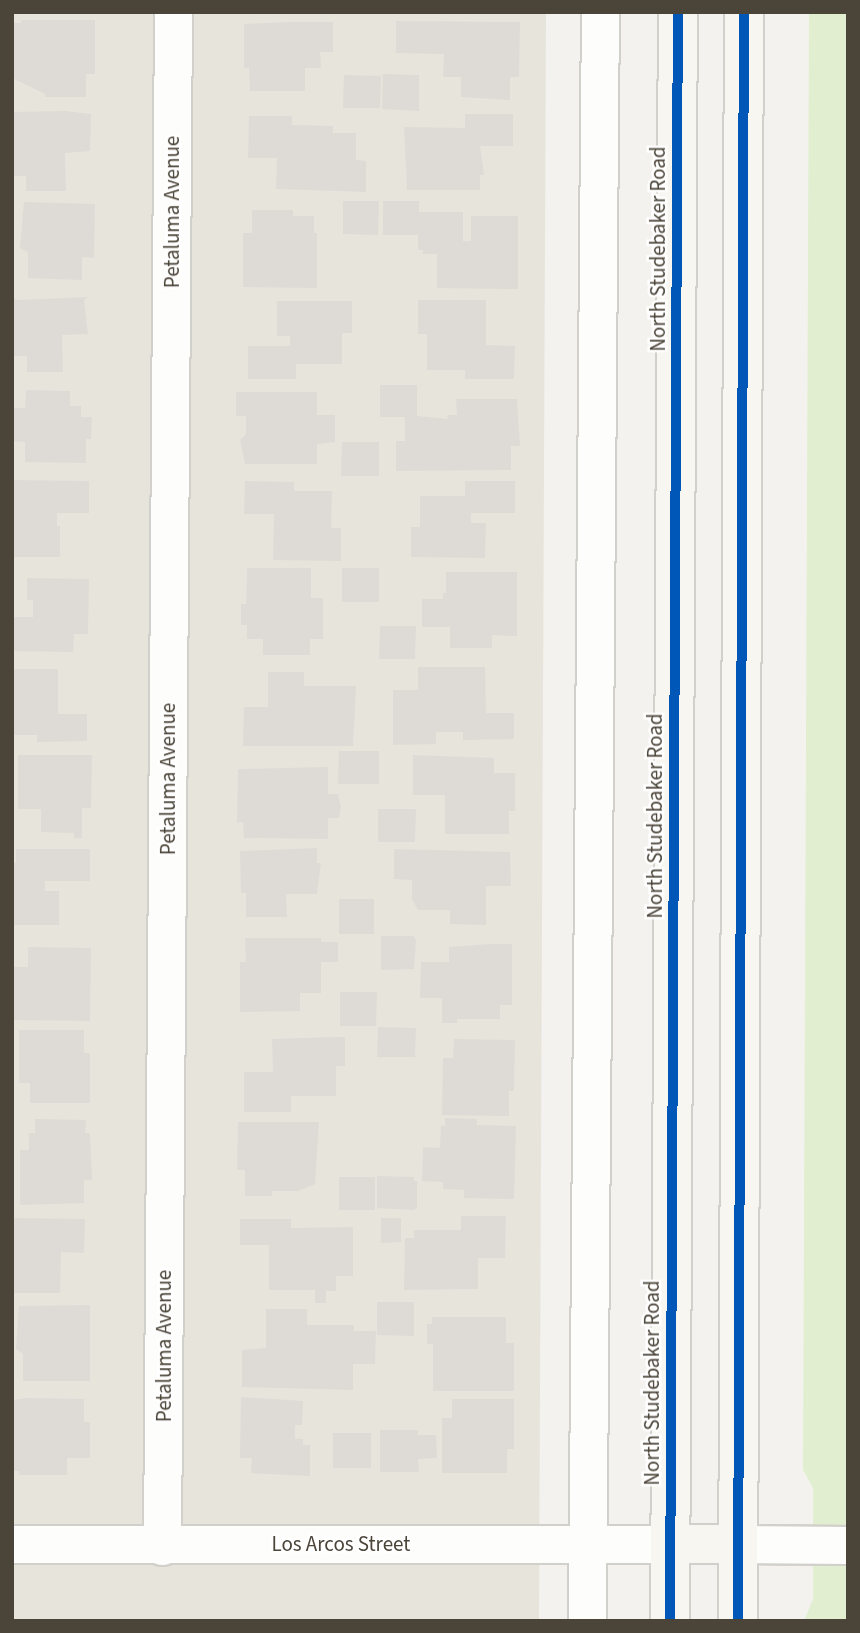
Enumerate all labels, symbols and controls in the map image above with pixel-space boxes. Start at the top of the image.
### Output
street label: Petaluma Avenue [159,136,185,288]
street label: North Studebaker Road [645,146,671,352]
street label: Petaluma Avenue [155,703,181,855]
street label: North Studebaker Road [642,713,668,919]
street label: Petaluma Avenue [151,1270,177,1422]
street label: North Studebaker Road [639,1280,665,1486]
street label: Los Arcos Street [272,1531,410,1557]

